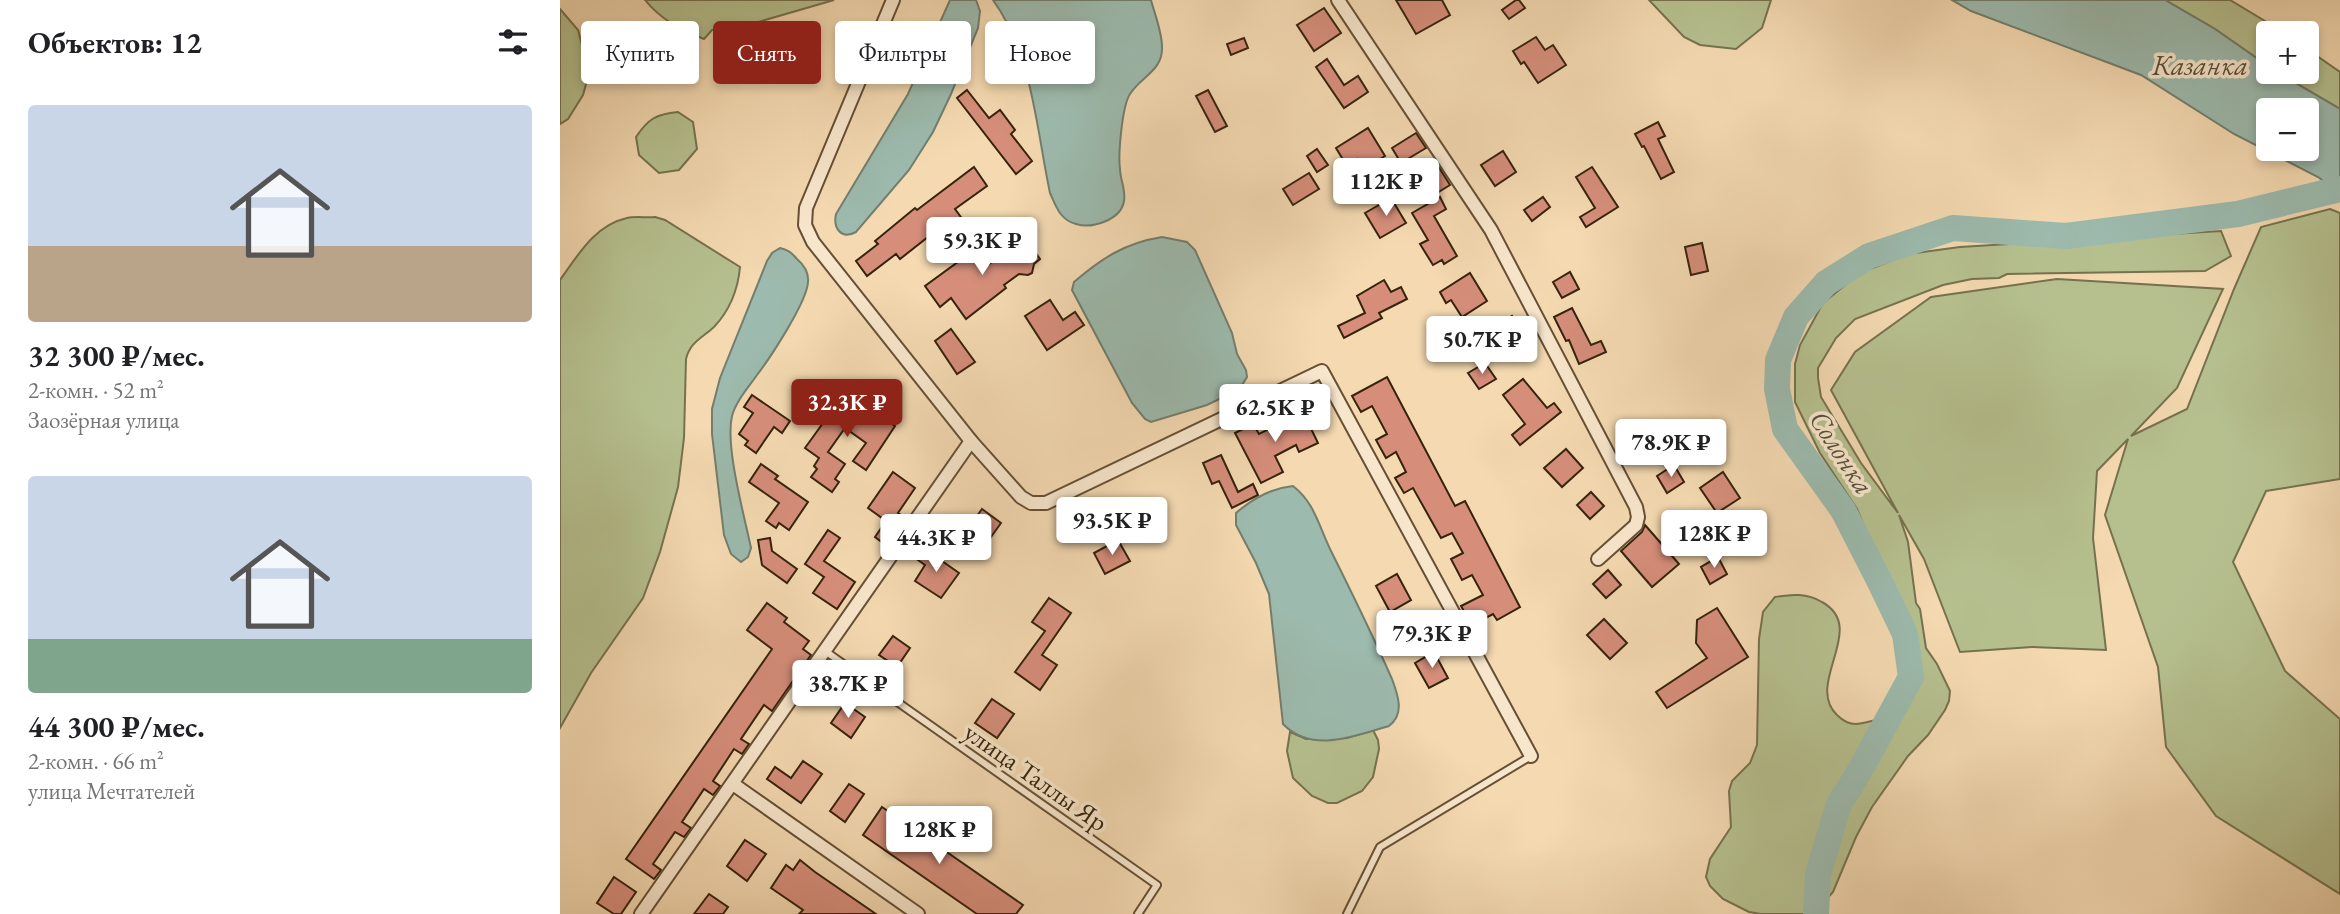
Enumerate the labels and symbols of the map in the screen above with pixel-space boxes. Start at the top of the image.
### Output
water label: Казанка [2151,47,2248,83]
pin: 112K ₽ [1329,158,1443,218]
pin: 59.3K ₽ [917,218,1047,277]
pin: 50.7K ₽ [1417,316,1547,376]
pin: 32.3K ₽ [782,380,912,439]
pin: 62.5K ₽ [1210,384,1340,444]
water label: Солонка [1802,403,1882,501]
pin: 78.9K ₽ [1606,420,1736,479]
pin: 93.5K ₽ [1047,498,1177,557]
pin: 128K ₽ [1657,510,1771,570]
pin: 44.3K ₽ [871,514,1001,574]
pin: 79.3K ₽ [1367,610,1497,670]
pin: 38.7K ₽ [783,660,913,720]
street label: улица Таллы Яр [957,715,1115,839]
pin: 128K ₽ [882,806,996,866]

